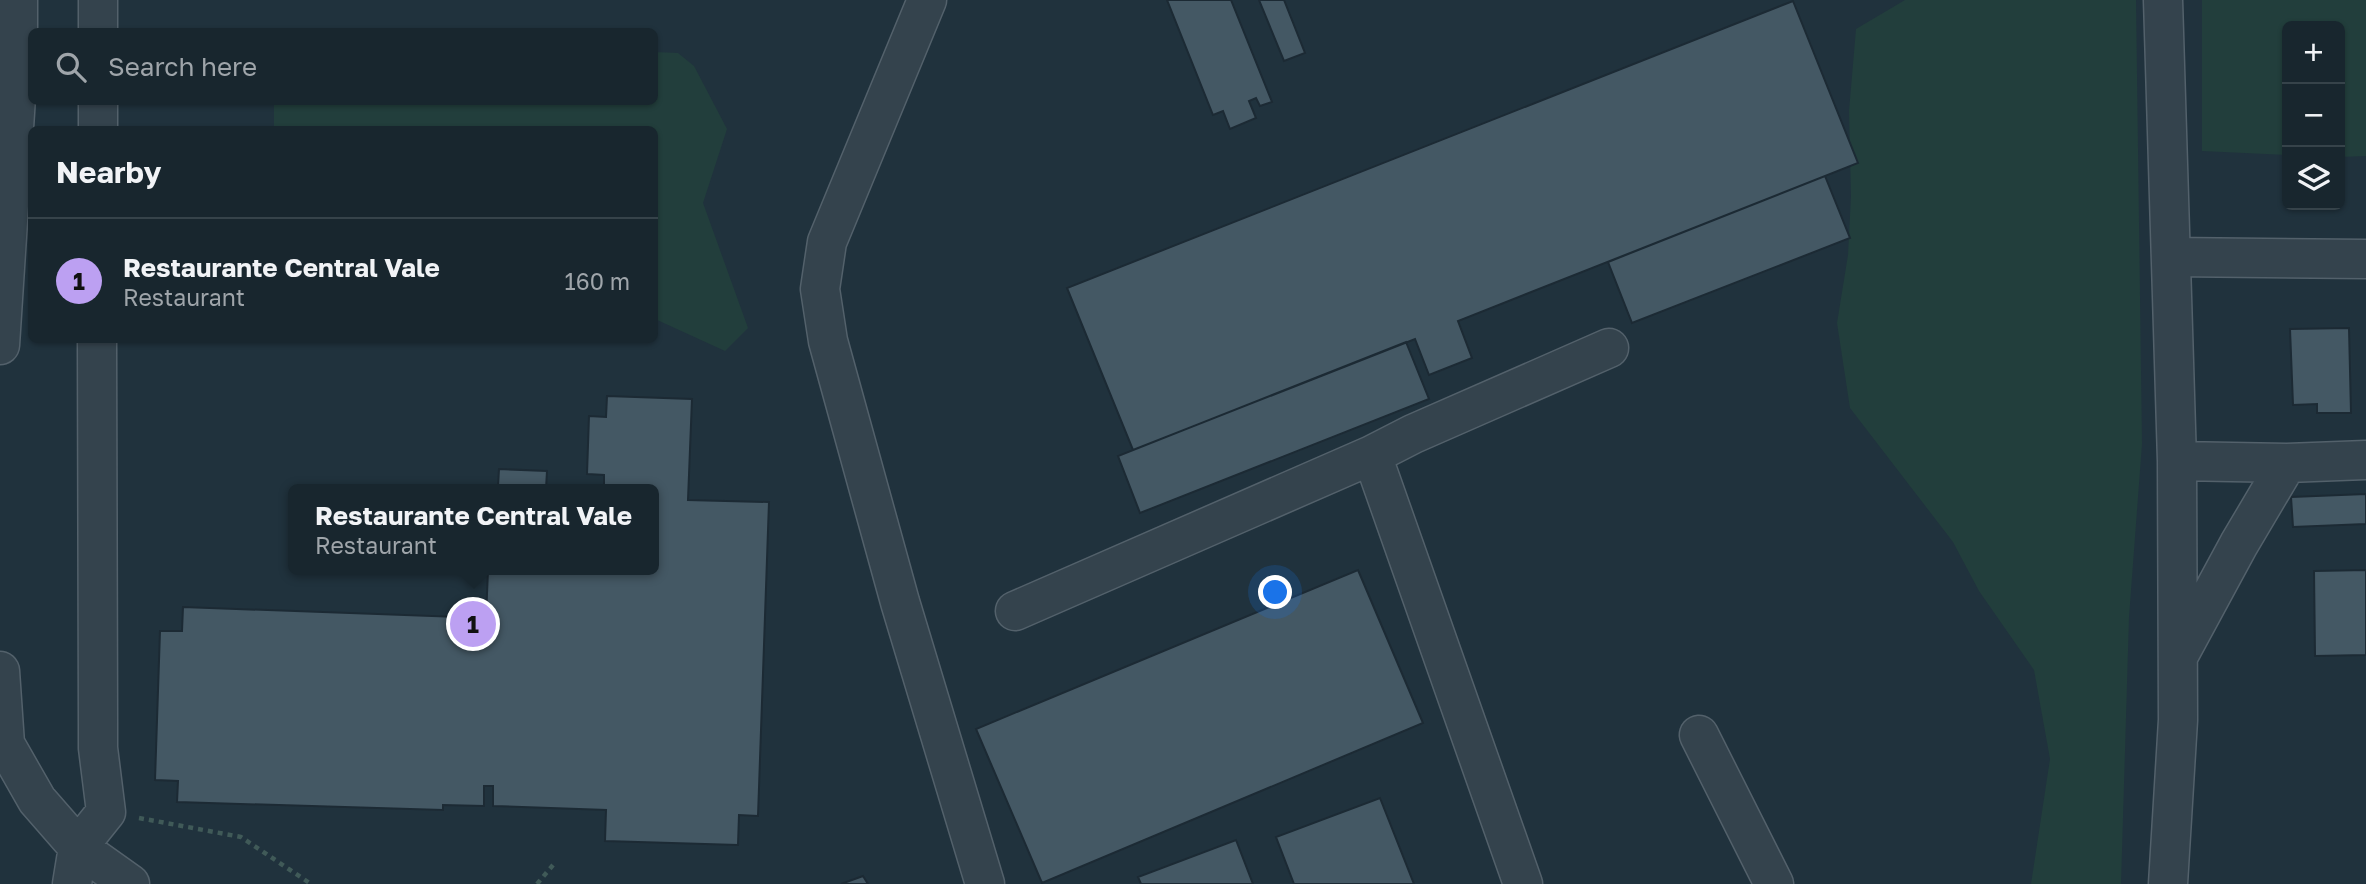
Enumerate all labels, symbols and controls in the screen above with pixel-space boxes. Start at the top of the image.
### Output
map controls [2282,21,2345,210]
button: + [2282,21,2345,84]
search box [28,28,658,105]
icon: search [52,48,90,86]
text: Search here [108,51,257,82]
button: − [2282,84,2345,147]
button: layers [2282,147,2345,210]
text: Nearby [56,154,161,190]
text: Restaurante Central Vale [123,252,440,283]
text: 1 [73,267,85,295]
text: 160 m [565,267,630,295]
text: Restaurant [123,283,245,311]
popup [288,484,659,575]
text: Restaurante Central Vale [315,500,632,531]
text: Restaurant [315,531,437,559]
your location [1258,575,1292,609]
pin: 1 [450,598,496,650]

